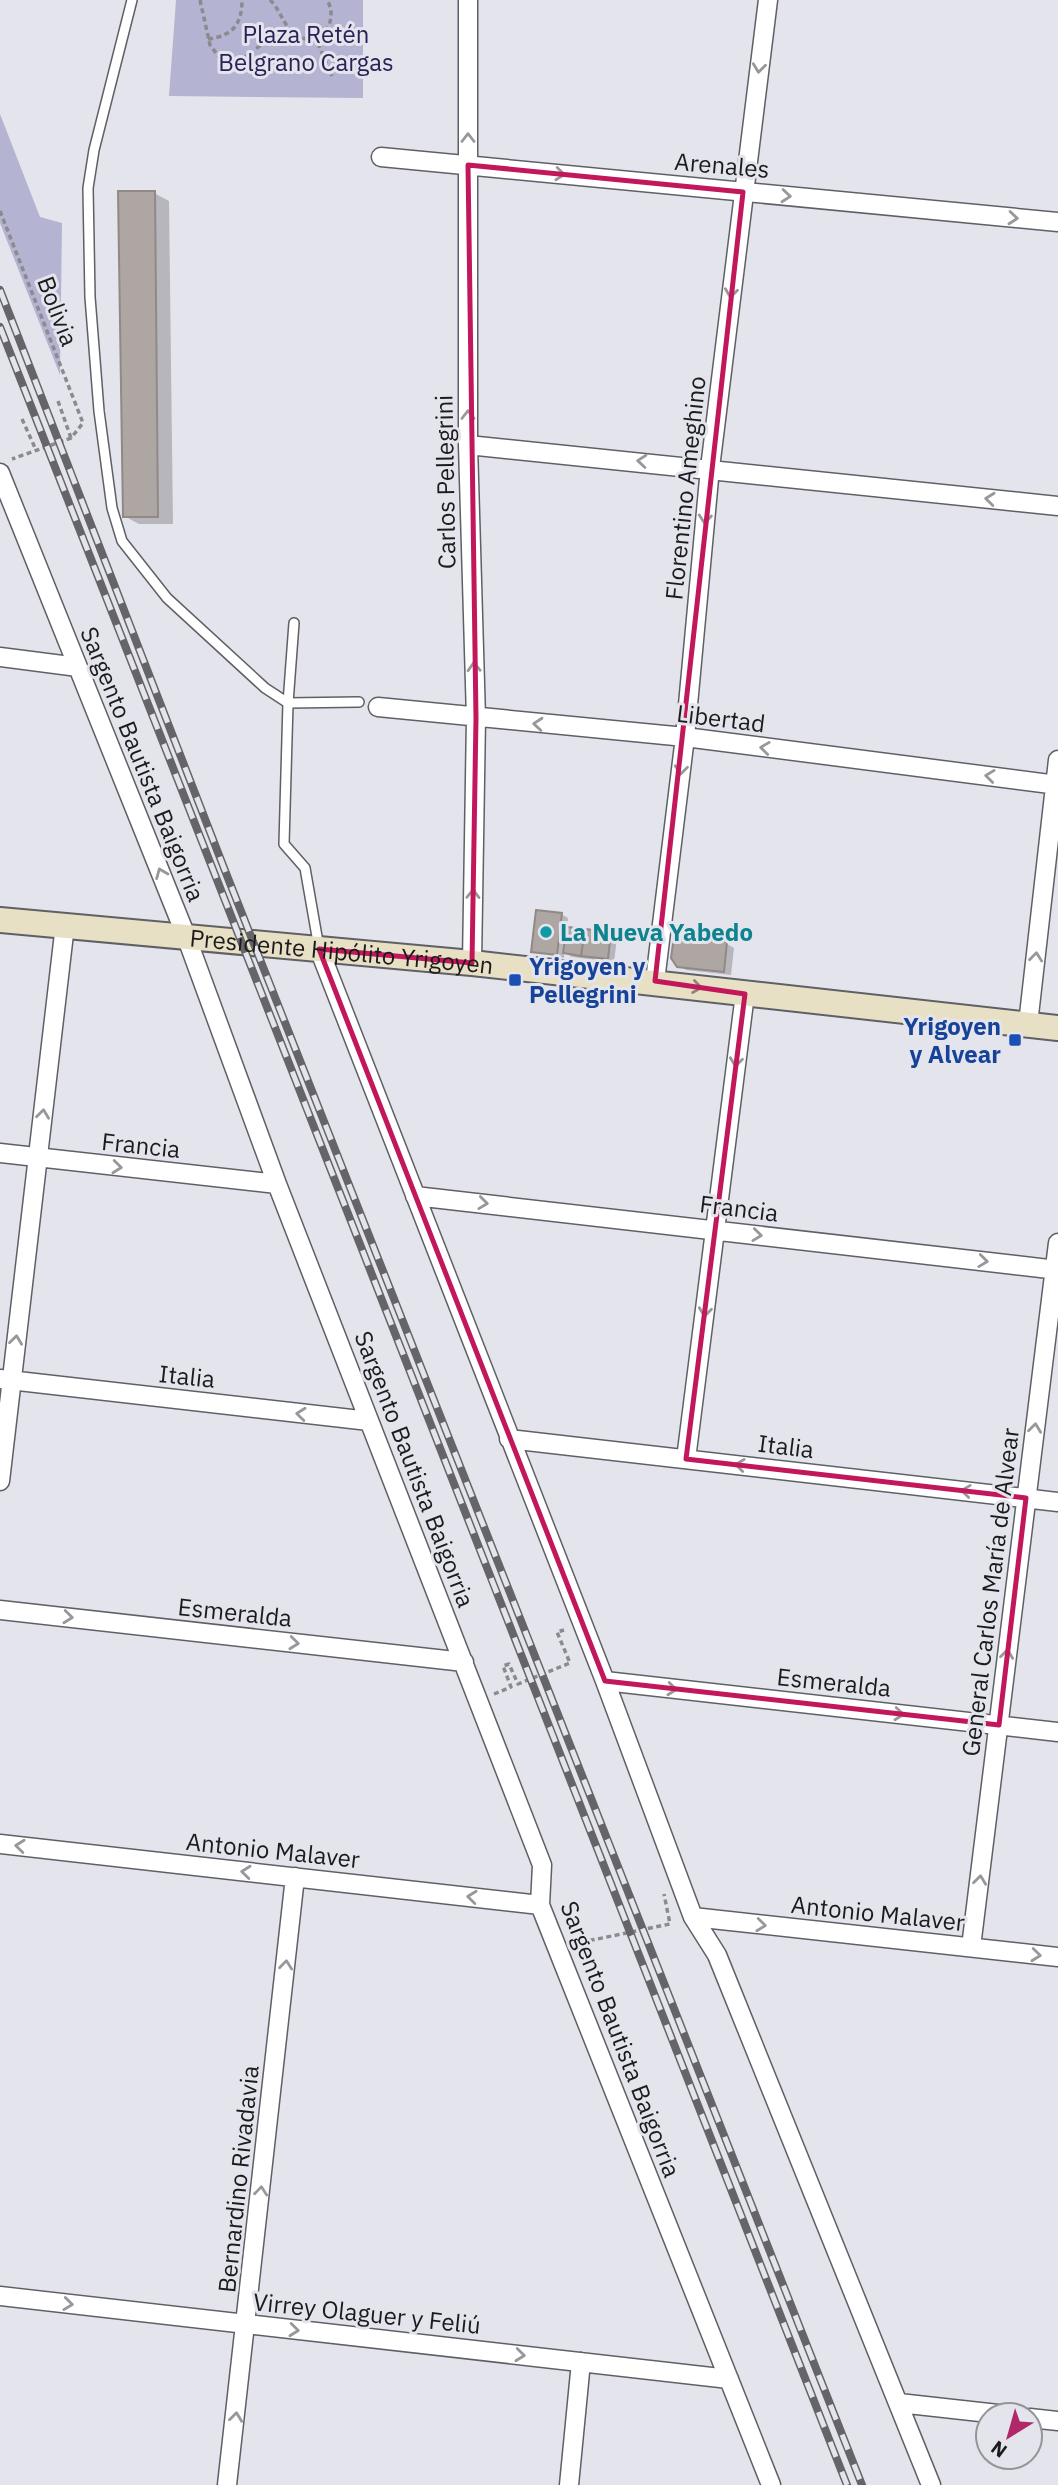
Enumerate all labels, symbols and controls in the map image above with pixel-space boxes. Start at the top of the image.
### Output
park label: Plaza Retén Belgrano Cargas [218,18,394,78]
one-way arrow [752,62,767,74]
one-way arrow [460,133,476,143]
street label: Arenales [673,145,771,185]
one-way arrow [554,167,566,182]
one-way arrow [781,188,792,203]
one-way arrow [1008,210,1019,225]
street label: Bolivia [30,272,86,351]
one-way arrow [723,288,738,299]
street label: Florentino Ameghino [657,374,713,602]
street label: Carlos Pellegrini [427,395,463,569]
one-way arrow [460,409,476,420]
one-way arrow [636,454,647,469]
one-way arrow [984,491,996,506]
one-way arrow [698,514,713,525]
street label: Sargento Bautista Baigorria [73,622,213,906]
one-way arrow [467,661,482,672]
street label: Libertad [675,697,767,739]
one-way arrow [533,717,544,732]
one-way arrow [759,740,770,755]
one-way arrow [673,764,688,776]
one-way arrow [984,769,996,784]
one-way arrow [155,868,169,880]
one-way arrow [466,889,481,900]
place label: La Nueva Yabedo [560,916,753,948]
street label: Presidente Hipólito Yrigoyen [188,921,495,981]
marker: La Nueva Yabedo [538,924,554,940]
place label: Yrigoyen y Pellegrini [529,950,646,1010]
one-way arrow [1028,951,1043,962]
marker: Yrigoyen y Pellegrini [507,972,523,988]
one-way arrow [691,980,703,995]
place label: Yrigoyen y Alvear [903,1010,1001,1070]
marker: Yrigoyen y Alvear [1007,1032,1023,1048]
one-way arrow [729,1056,744,1068]
one-way arrow [35,1108,50,1119]
street label: Francia [100,1125,182,1165]
one-way arrow [111,1159,122,1174]
street label: Francia [698,1187,780,1229]
one-way arrow [477,1196,489,1211]
one-way arrow [752,1228,763,1243]
one-way arrow [978,1254,989,1269]
one-way arrow [697,1306,712,1318]
street label: Sargento Bautista Baigorria [347,1326,483,1612]
one-way arrow [9,1334,24,1346]
street label: Italia [157,1357,217,1395]
one-way arrow [295,1406,307,1421]
one-way arrow [1028,1422,1043,1434]
street label: General Carlos María de Alvear [954,1426,1026,1758]
street label: Italia [756,1427,816,1465]
one-way arrow [734,1457,746,1472]
one-way arrow [960,1484,972,1499]
street label: Esmeralda [176,1590,294,1634]
one-way arrow [62,1610,74,1625]
one-way arrow [289,1635,300,1650]
one-way arrow [1000,1648,1015,1660]
street label: Esmeralda [775,1660,893,1704]
one-way arrow [667,1681,678,1696]
one-way arrow [893,1707,904,1722]
street label: Antonio Malaver [185,1825,362,1875]
one-way arrow [14,1839,26,1854]
one-way arrow [240,1864,252,1879]
one-way arrow [972,1874,987,1885]
street label: Antonio Malaver [790,1888,967,1938]
one-way arrow [467,1890,478,1905]
street label: Sargento Bautista Baigorria [553,1896,689,2182]
one-way arrow [755,1917,767,1932]
one-way arrow [1030,1947,1042,1962]
one-way arrow [278,1959,293,1970]
street label: Bernardino Rivadavia [210,2064,266,2294]
one-way arrow [254,2185,269,2197]
street label: Virrey Olaguer y Feliú [252,2285,482,2341]
one-way arrow [62,2296,74,2311]
one-way arrow [288,2322,300,2337]
one-way arrow [514,2348,526,2363]
north arrow [974,2401,1044,2471]
one-way arrow [228,2411,243,2423]
text: N [986,2436,1011,2463]

